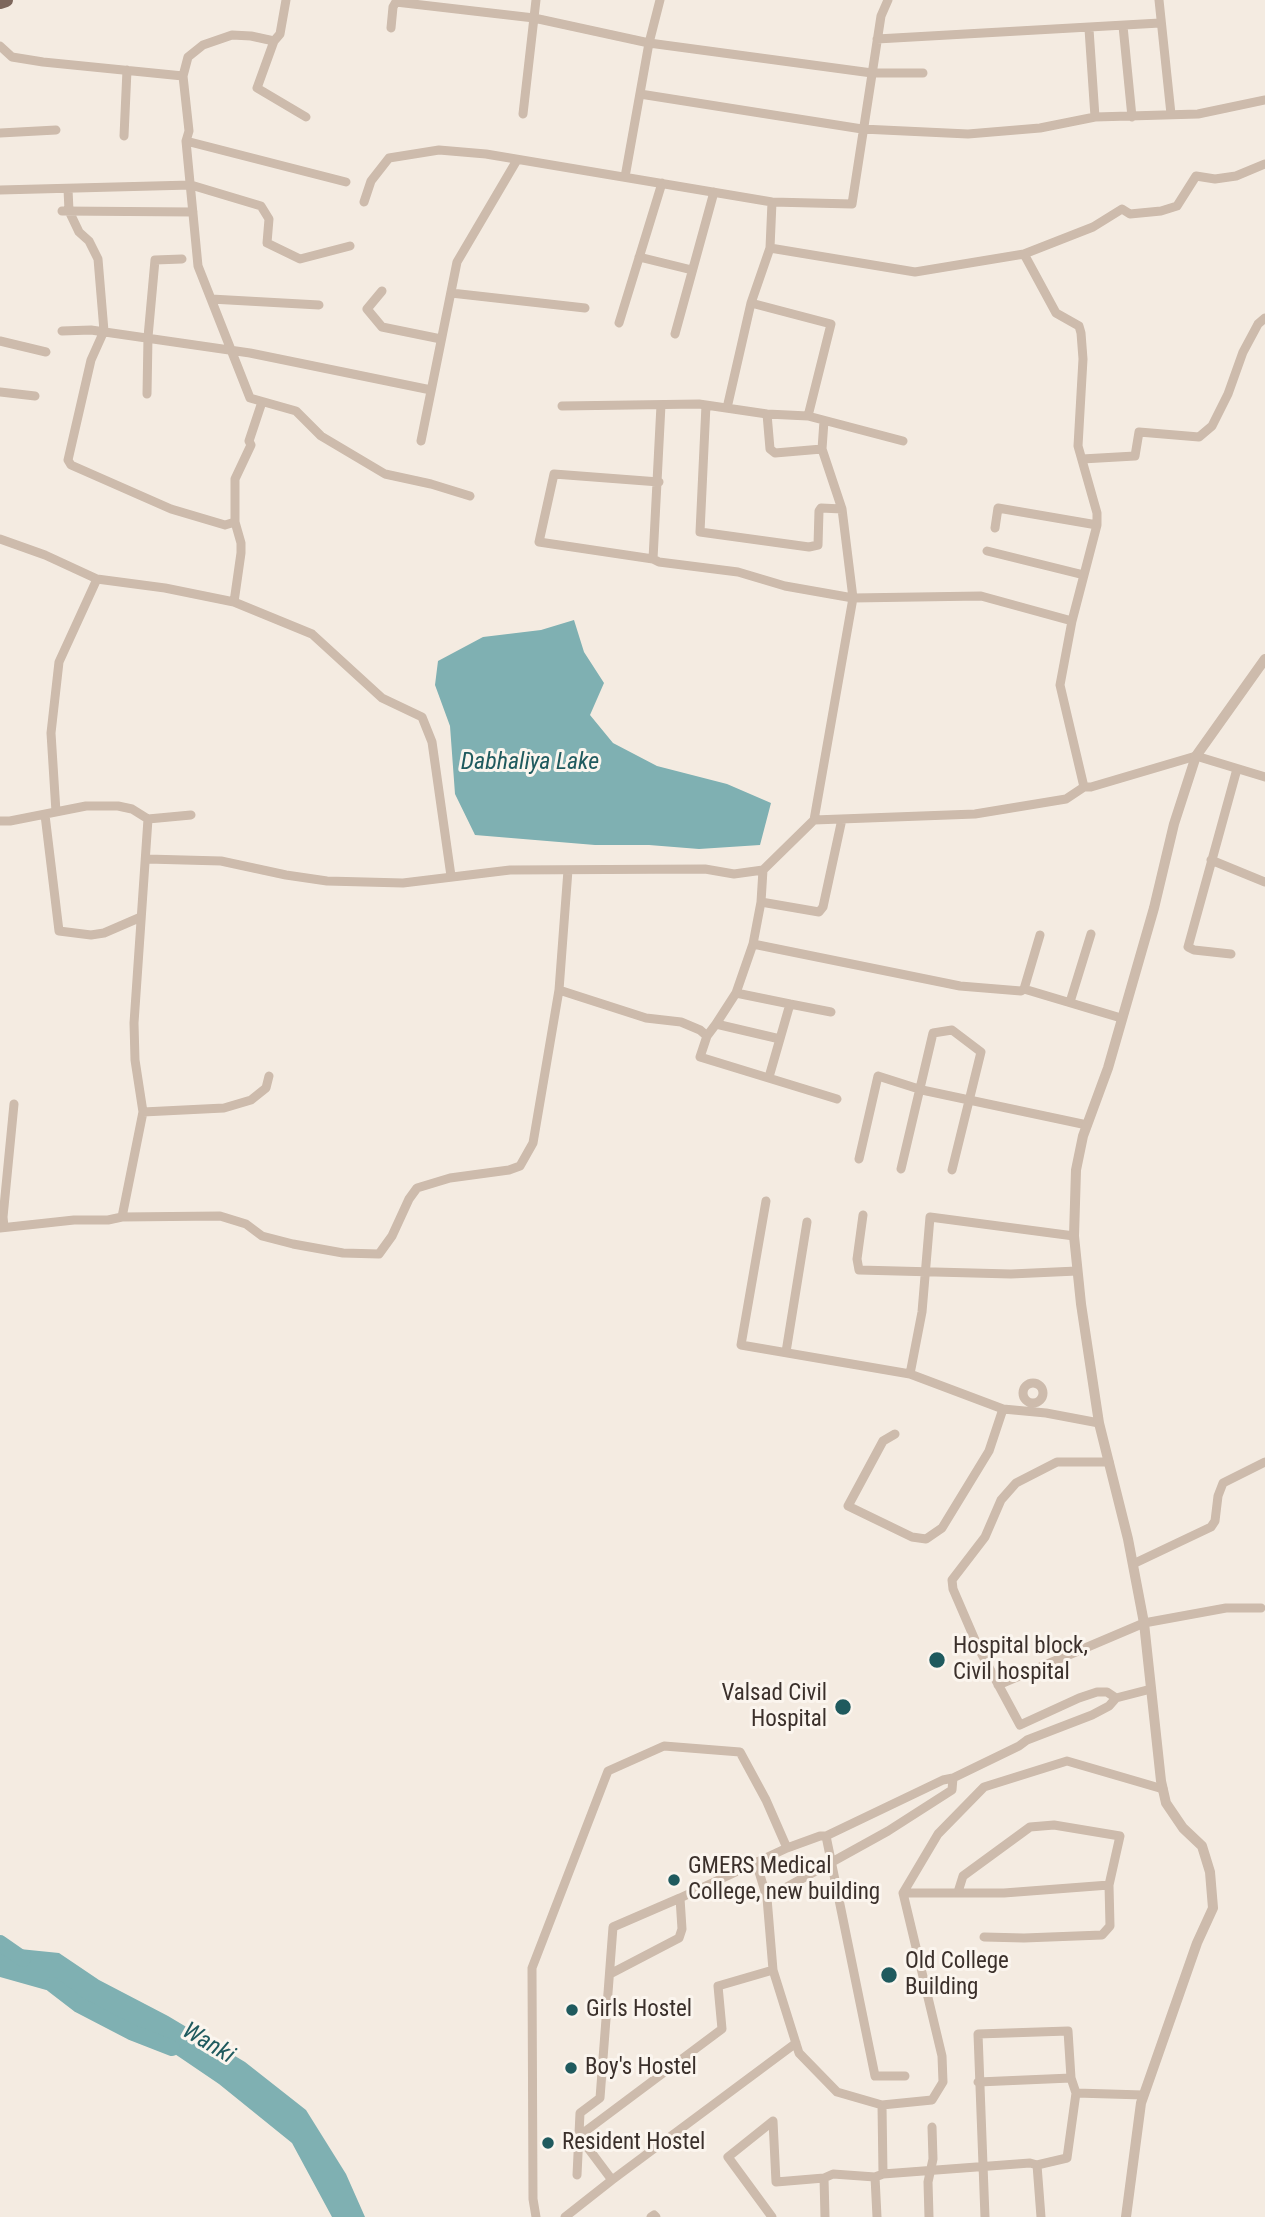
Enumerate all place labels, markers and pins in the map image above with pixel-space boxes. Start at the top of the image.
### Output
place label: Hospital block, Civil hospital [953,1633,1088,1687]
marker: Hospital block, Civil hospital [927,1650,947,1670]
place label: Valsad Civil Hospital [721,1680,827,1734]
marker: Valsad Civil Hospital [833,1697,853,1717]
place label: GMERS Medical College, new building [688,1853,880,1907]
marker: GMERS Medical College, new building [666,1872,682,1888]
place label: Old College Building [905,1948,1009,2002]
marker: Old College Building [879,1965,899,1985]
place label: Girls Hostel [586,1996,692,2024]
marker: Girls Hostel [564,2002,580,2018]
place label: Boy's Hostel [585,2054,697,2082]
marker: Boy's Hostel [563,2060,579,2076]
place label: Resident Hostel [562,2129,705,2157]
marker: Resident Hostel [540,2135,556,2151]

